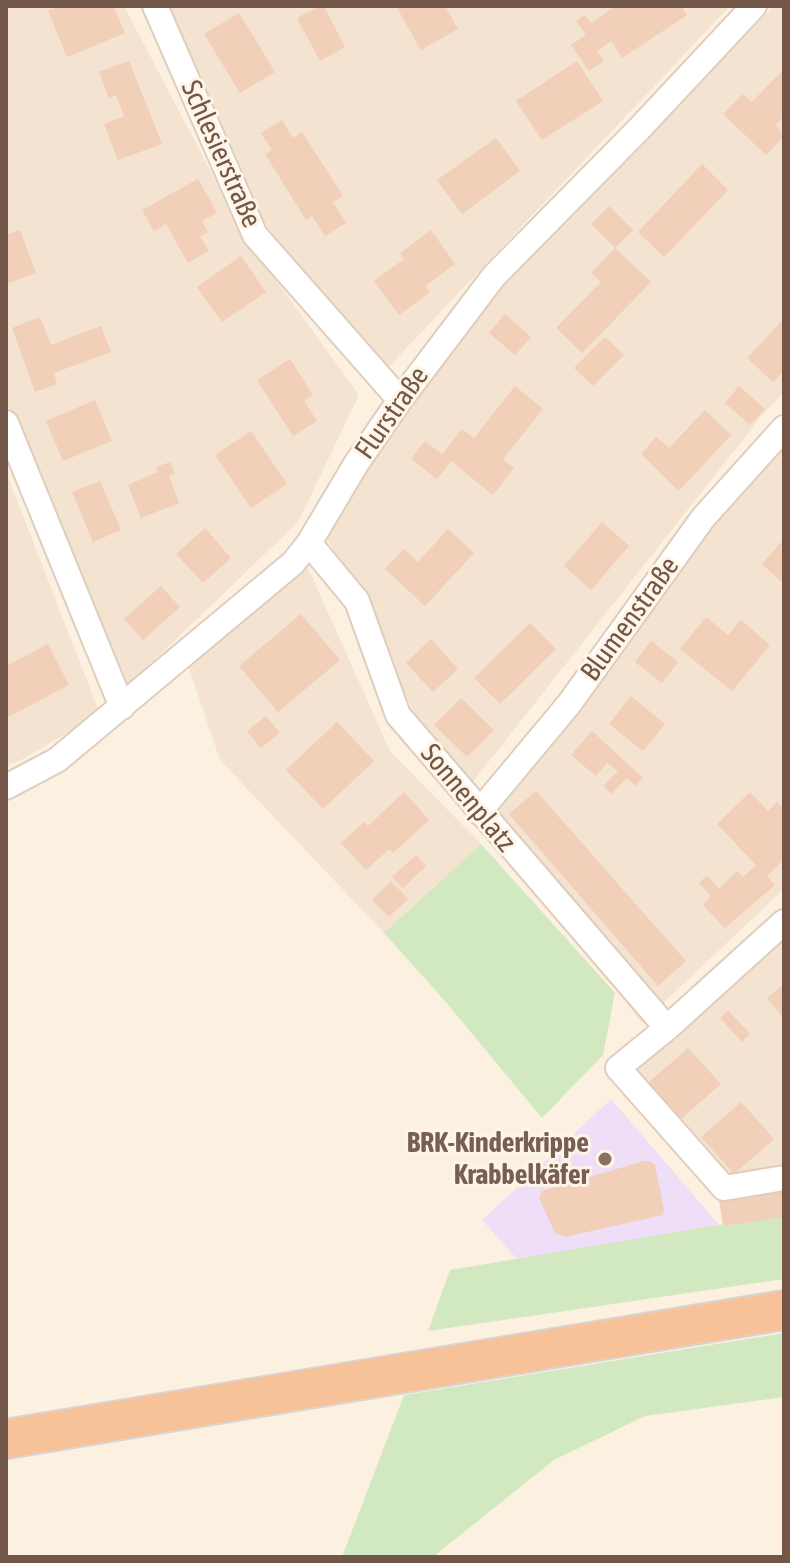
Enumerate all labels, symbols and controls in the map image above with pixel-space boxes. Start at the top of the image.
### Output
street label: Schlesierstraße [174,75,268,233]
street label: Flurstraße [348,360,436,466]
street label: Blumenstraße [574,550,686,688]
street label: Sonnenplatz [413,737,523,859]
place label: BRK-Kinderkrippe Krabbelkäfer [407,1126,589,1192]
marker: BRK-Kinderkrippe Krabbelkäfer [596,1150,614,1168]

